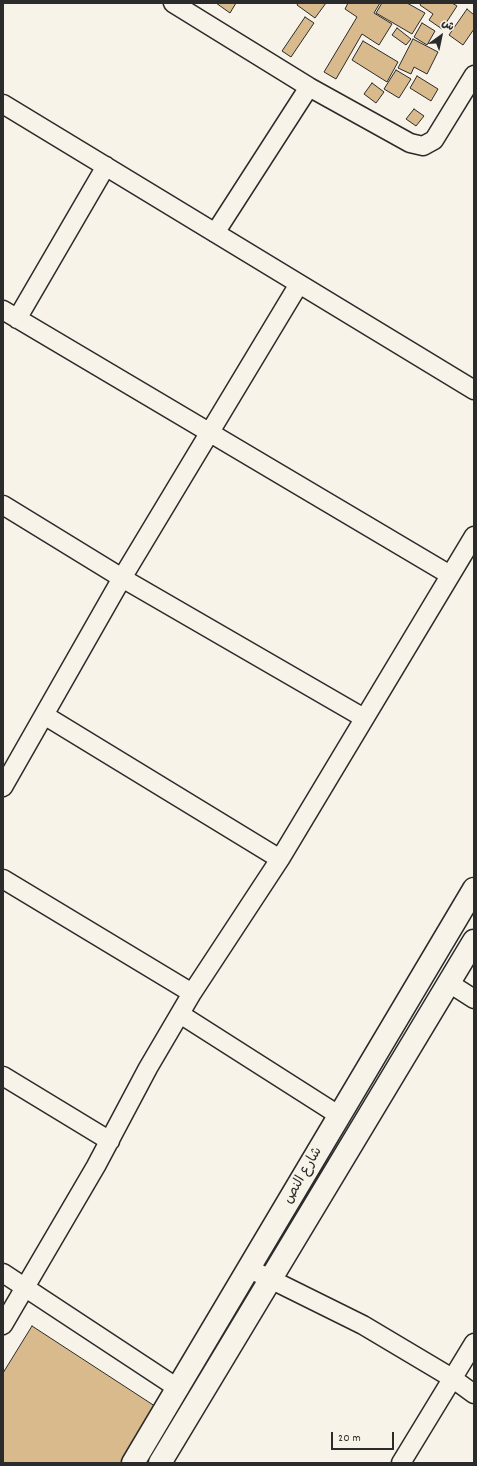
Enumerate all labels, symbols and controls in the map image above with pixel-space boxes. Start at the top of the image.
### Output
north arrow [421,16,461,56]
text: ش [438,16,457,36]
street label: شارع النص [281,1145,327,1207]
scale bar [333,1424,396,1450]
text: 20 m [338,1430,361,1447]

